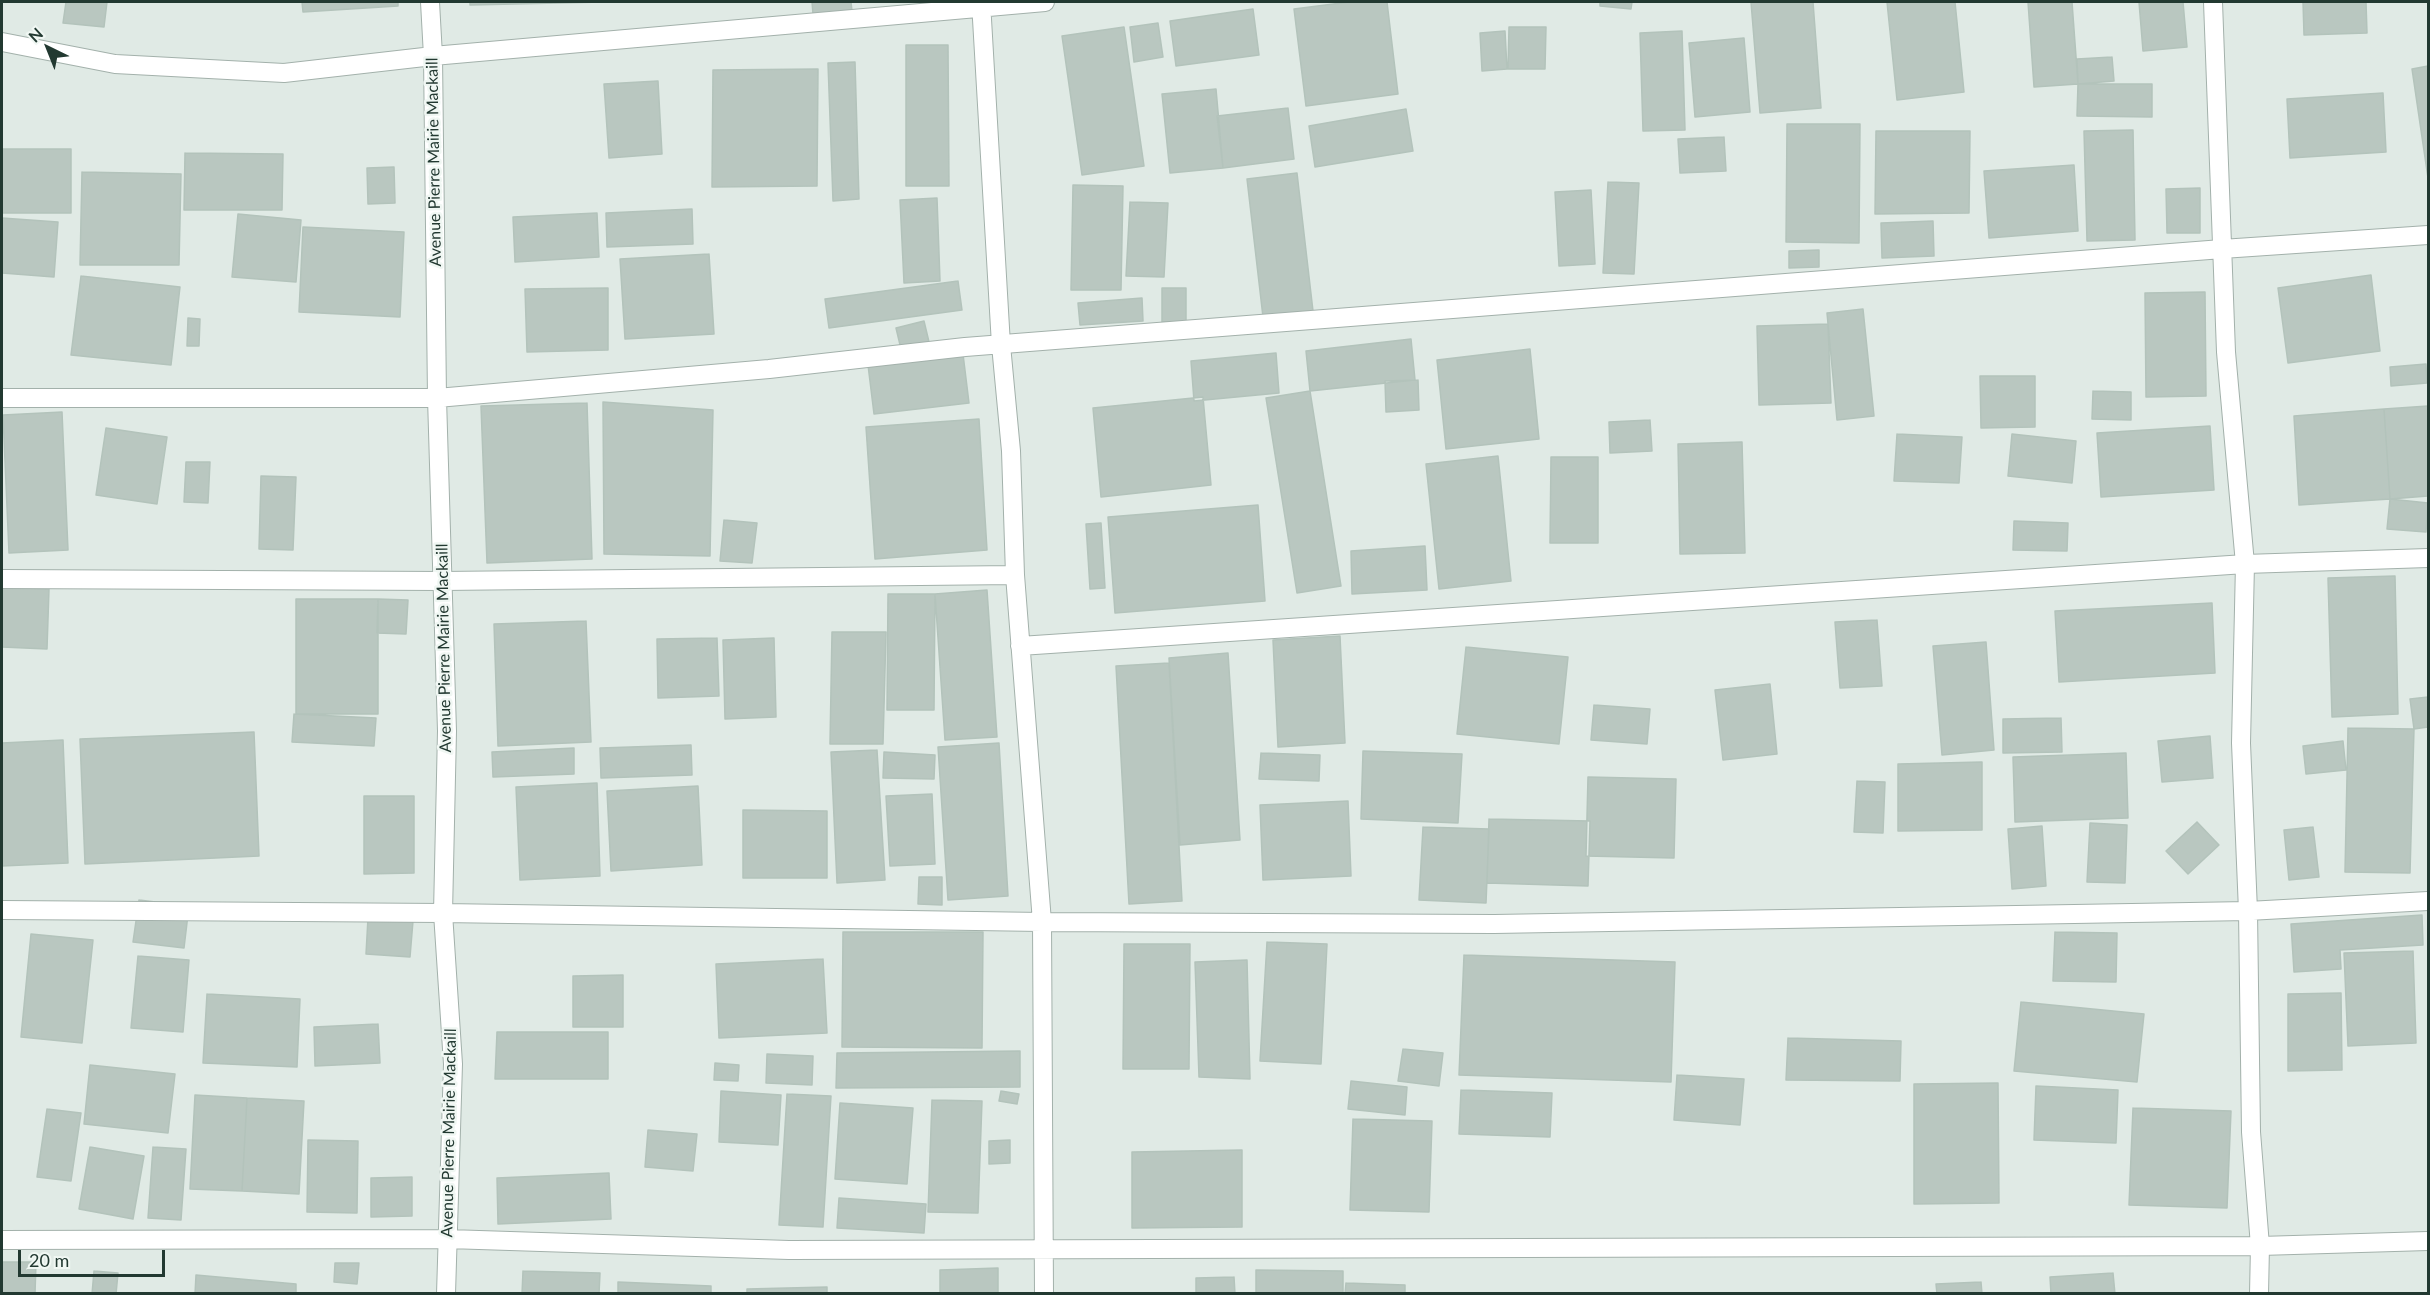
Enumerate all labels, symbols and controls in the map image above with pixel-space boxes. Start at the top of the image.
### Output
north arrow [18,18,78,78]
text: N [24,23,46,46]
street label: Avenue Pierre Mairie Mackaill [423,57,445,267]
street label: Avenue Pierre Mairie Mackaill [433,543,455,753]
street label: Avenue Pierre Mairie Mackaill [438,1028,460,1238]
scale bar [21,1238,168,1276]
text: 20 m [29,1249,69,1271]

